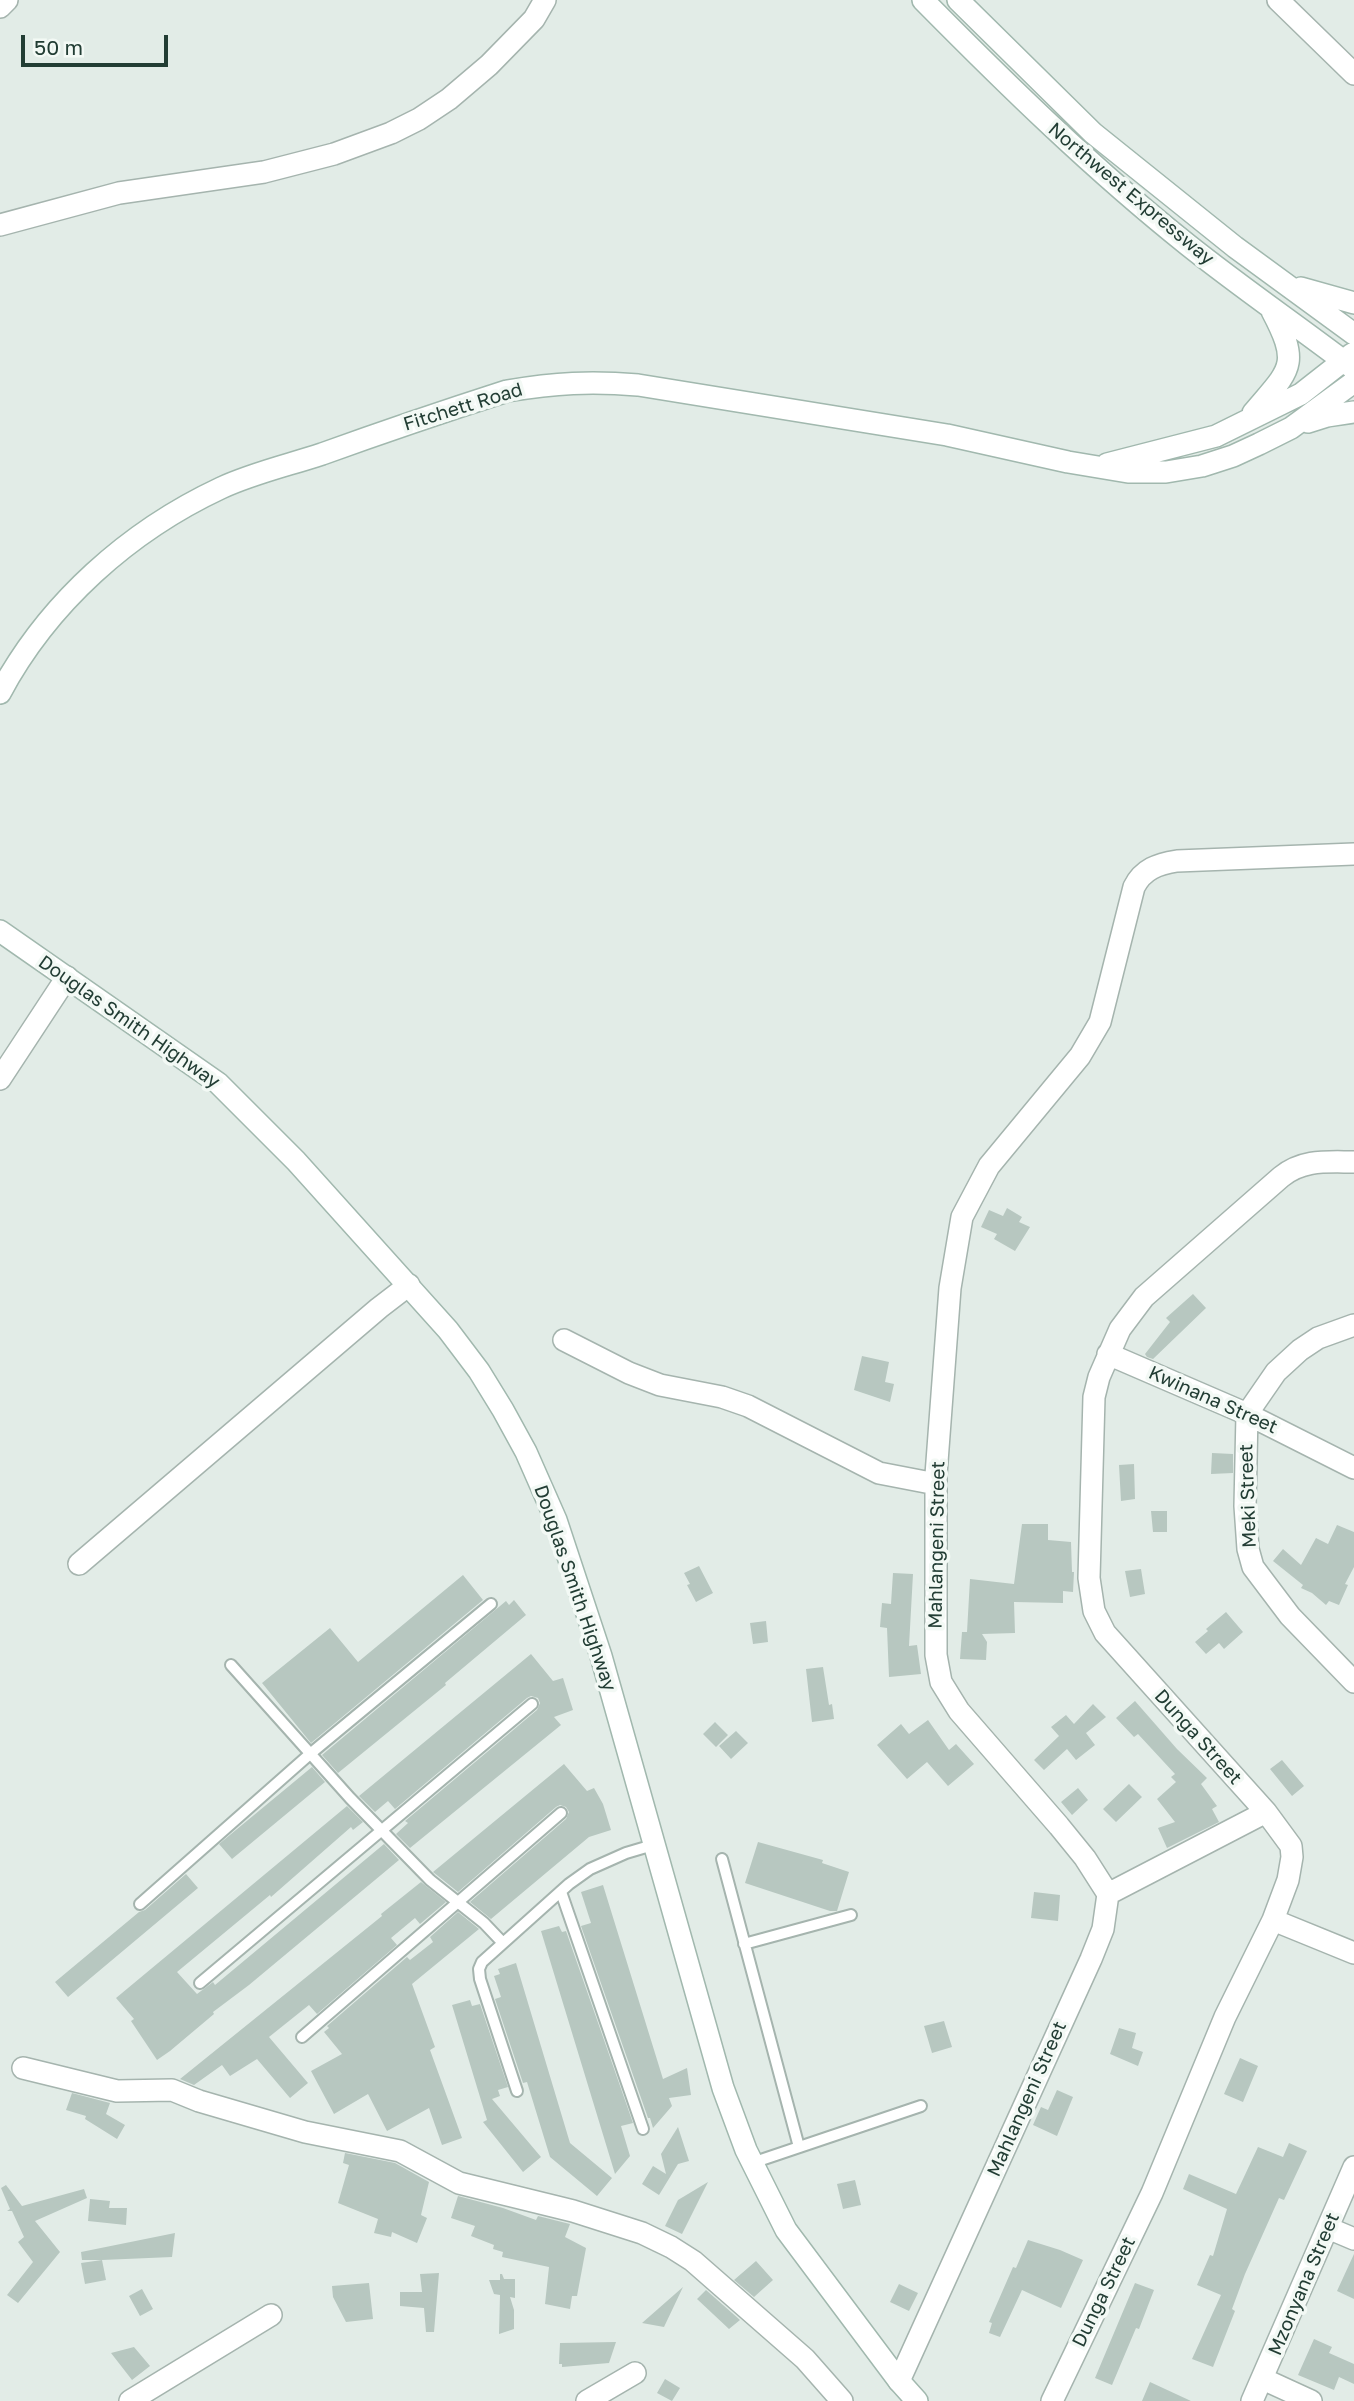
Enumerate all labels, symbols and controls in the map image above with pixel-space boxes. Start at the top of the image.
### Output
scale bar [24,21,172,65]
text: 50 m [34,34,83,60]
street label: Northwest Expressway [1043,118,1219,270]
street label: Fitchett Road [401,378,525,436]
street label: Douglas Smith Highway [34,951,224,1093]
street label: Kwinana Street [1145,1361,1281,1439]
street label: Meki Street [1235,1444,1261,1548]
street label: Mahlangeni Street [924,1461,950,1629]
street label: Douglas Smith Highway [529,1482,621,1694]
street label: Dunga Street [1149,1685,1247,1789]
street label: Mahlangeni Street [982,2018,1072,2180]
street label: Mzonyana Street [1264,2209,1344,2359]
street label: Dunga Street [1067,2233,1141,2351]

